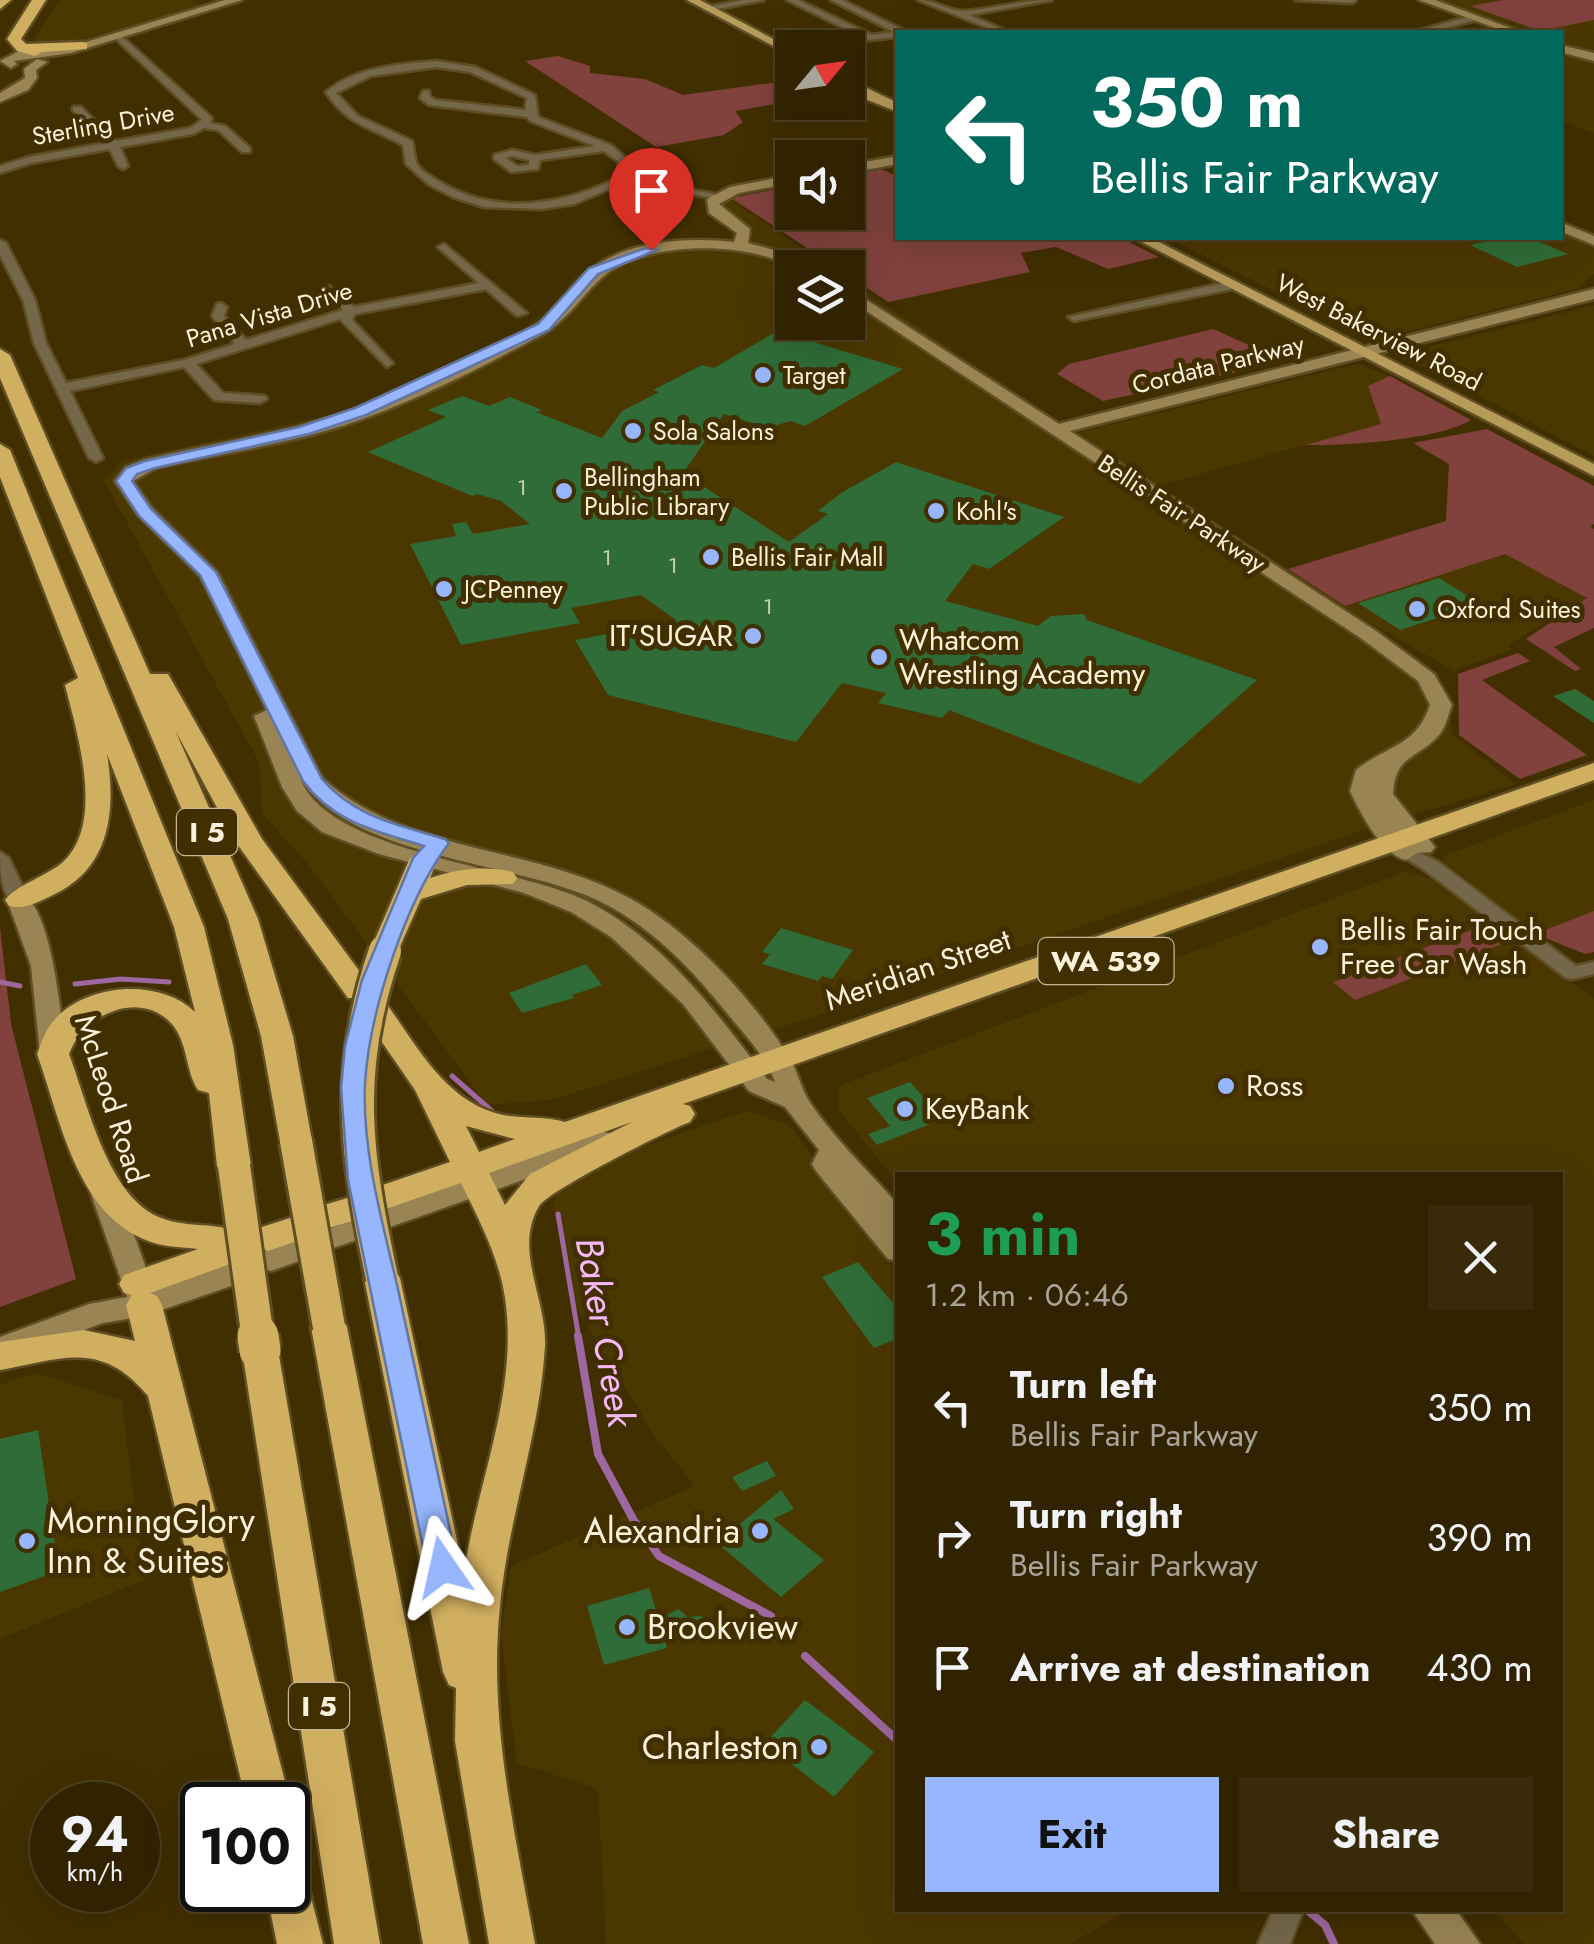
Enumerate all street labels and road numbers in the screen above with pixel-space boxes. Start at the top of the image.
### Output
street label: Sterling Drive [29,94,177,154]
street label: West Bakerview Road [1270,265,1488,399]
street label: Pana Vista Drive [182,272,356,356]
street label: Cordata Parkway [1128,325,1308,403]
street label: Bellis Fair Parkway [1091,445,1273,581]
road number: I 5 [177,809,237,855]
street label: Meridian Street [819,917,1017,1021]
road number: WA 539 [1038,938,1174,984]
street label: McLeod Road [64,1009,159,1189]
road number: I 5 [289,1683,349,1729]

